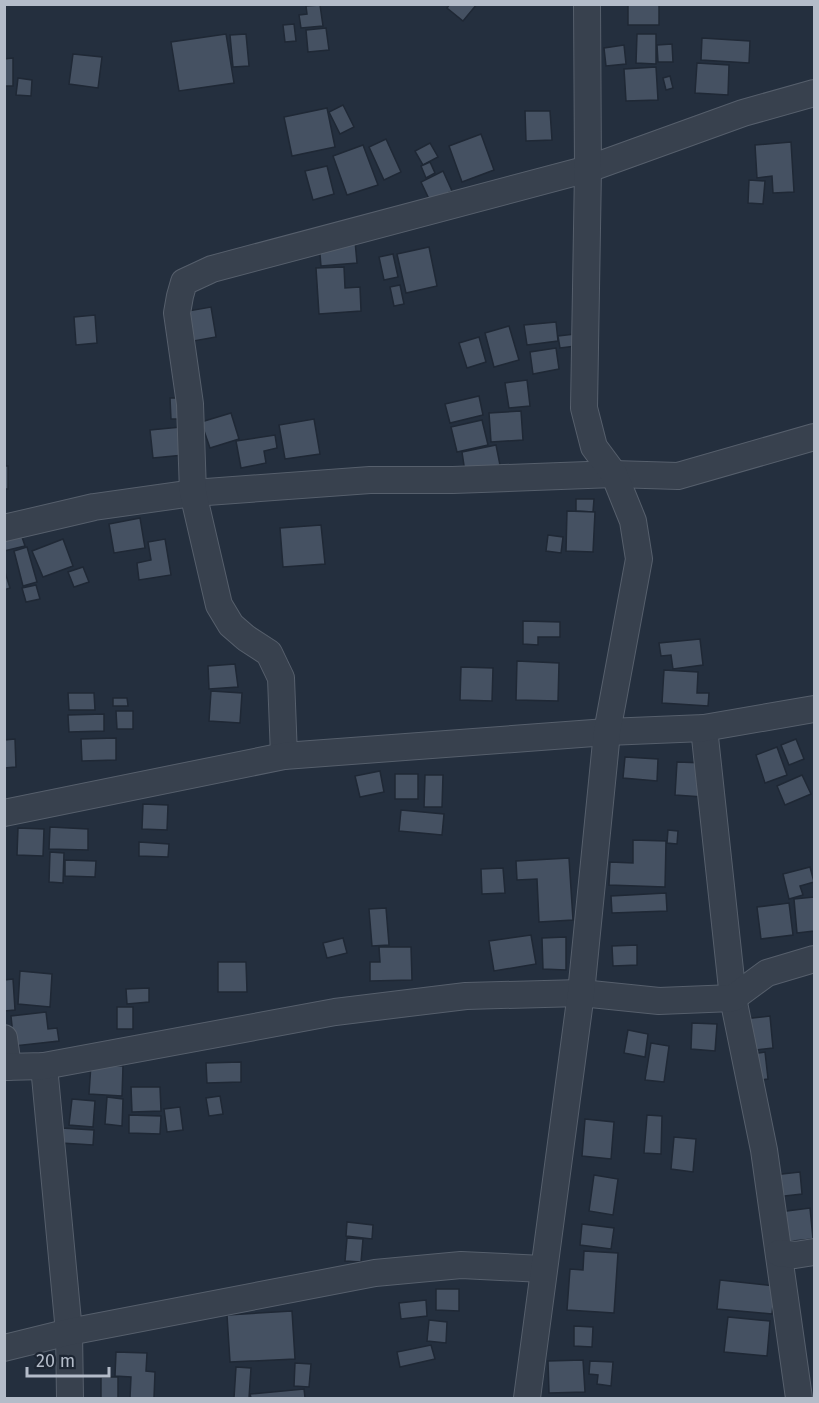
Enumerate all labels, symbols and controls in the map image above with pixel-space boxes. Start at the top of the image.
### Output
scale bar [27,1340,110,1378]
text: 20 m [36,1350,75,1372]

